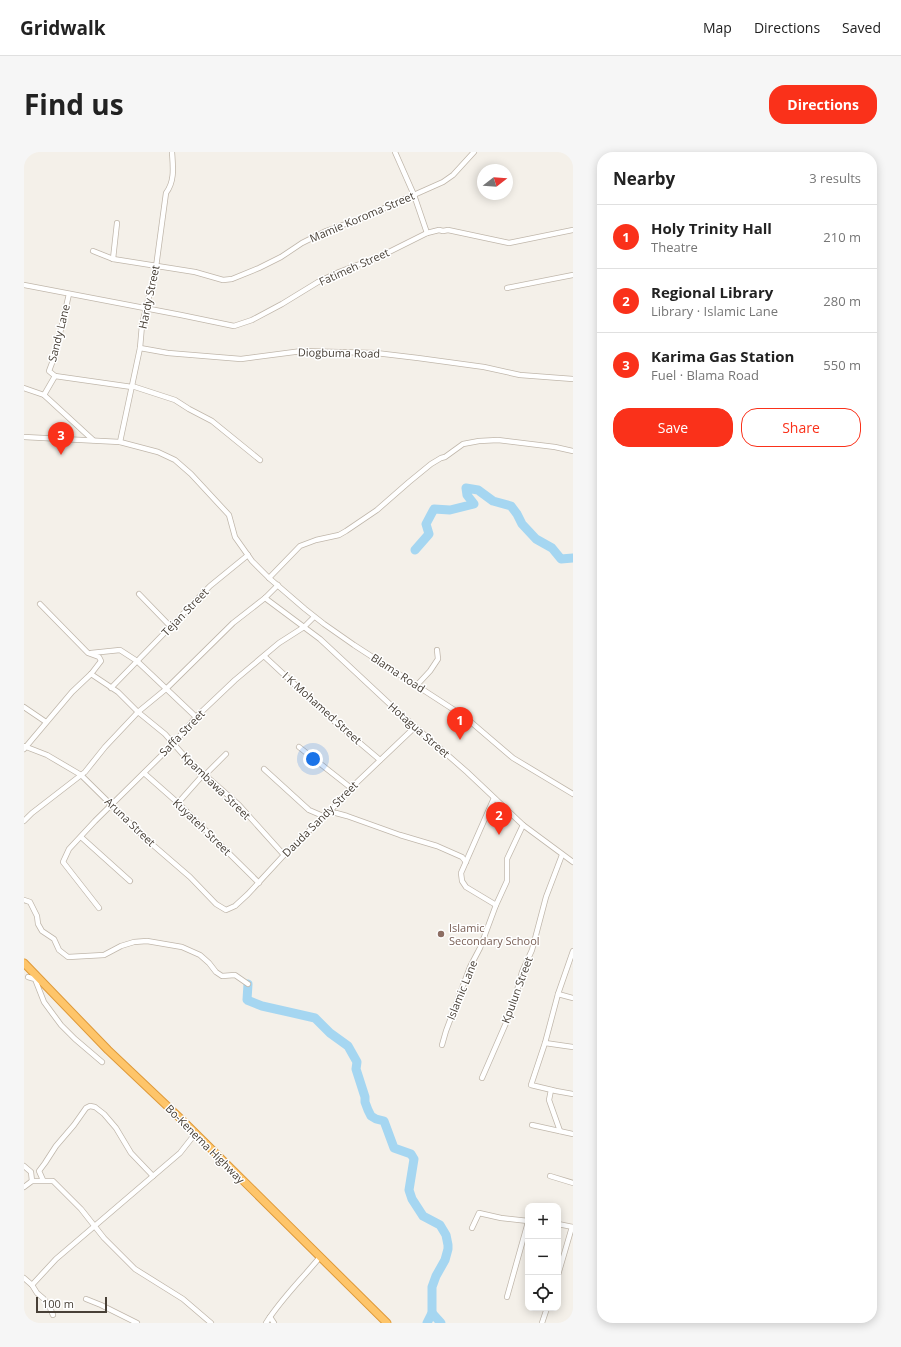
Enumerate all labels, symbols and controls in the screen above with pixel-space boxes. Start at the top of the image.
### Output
text: Gridwalk [20,15,106,41]
text: Map [703,18,732,37]
text: Directions [754,18,820,37]
text: Saved [842,18,881,37]
text: Find us [24,85,124,123]
button: Directions [769,85,877,124]
north arrow [477,164,513,200]
text: Nearby [613,167,675,190]
text: 3 results [809,169,861,187]
street label: Mamie Koroma Street [307,188,417,245]
text: Holy Trinity Hall [651,218,772,238]
text: 1 [622,228,630,246]
text: 210 m [823,228,861,246]
text: Theatre [651,238,698,256]
street label: Fatimeh Street [316,244,391,289]
street label: Hardy Street [134,264,163,330]
text: Regional Library [651,282,773,302]
text: 2 [622,292,630,310]
text: 280 m [823,292,861,310]
text: Library · Islamic Lane [651,302,778,320]
street label: Sandy Lane [44,303,73,363]
street label: Diogbuma Road [298,344,380,361]
text: Karima Gas Station [651,346,794,366]
text: 3 [622,356,630,374]
text: 550 m [823,356,861,374]
text: Fuel · Blama Road [651,366,759,384]
button: Save [613,408,733,447]
button: Share [741,408,861,447]
pin: 3 [48,422,74,455]
street label: Tejan Street [158,584,211,639]
street label: Blama Road [368,650,428,696]
street label: I K Mohamed Street [280,668,365,747]
street label: Hotagua Street [385,699,453,761]
street label: Saffa Street [156,706,208,759]
pin: 1 [447,707,473,740]
street label: Kpambawa Street [178,749,254,823]
your location [303,749,323,769]
street label: Dauda Sandy Street [279,777,361,860]
street label: Aruna Street [102,794,159,850]
street label: Kuyateh Street [170,795,235,858]
pin: 2 [486,802,512,835]
place label: Islamic Secondary School [449,920,540,948]
marker: Islamic Secondary School [436,929,446,939]
street label: Kpulun Street [498,954,536,1025]
street label: Islamic Lane [443,958,480,1022]
street label: Bo-Kenema Highway [163,1101,248,1187]
map controls [525,1203,561,1311]
button: + [525,1203,561,1239]
button: − [525,1239,561,1275]
button: locate [525,1275,561,1311]
scale bar [36,1295,107,1314]
text: 100 m [42,1296,74,1311]

